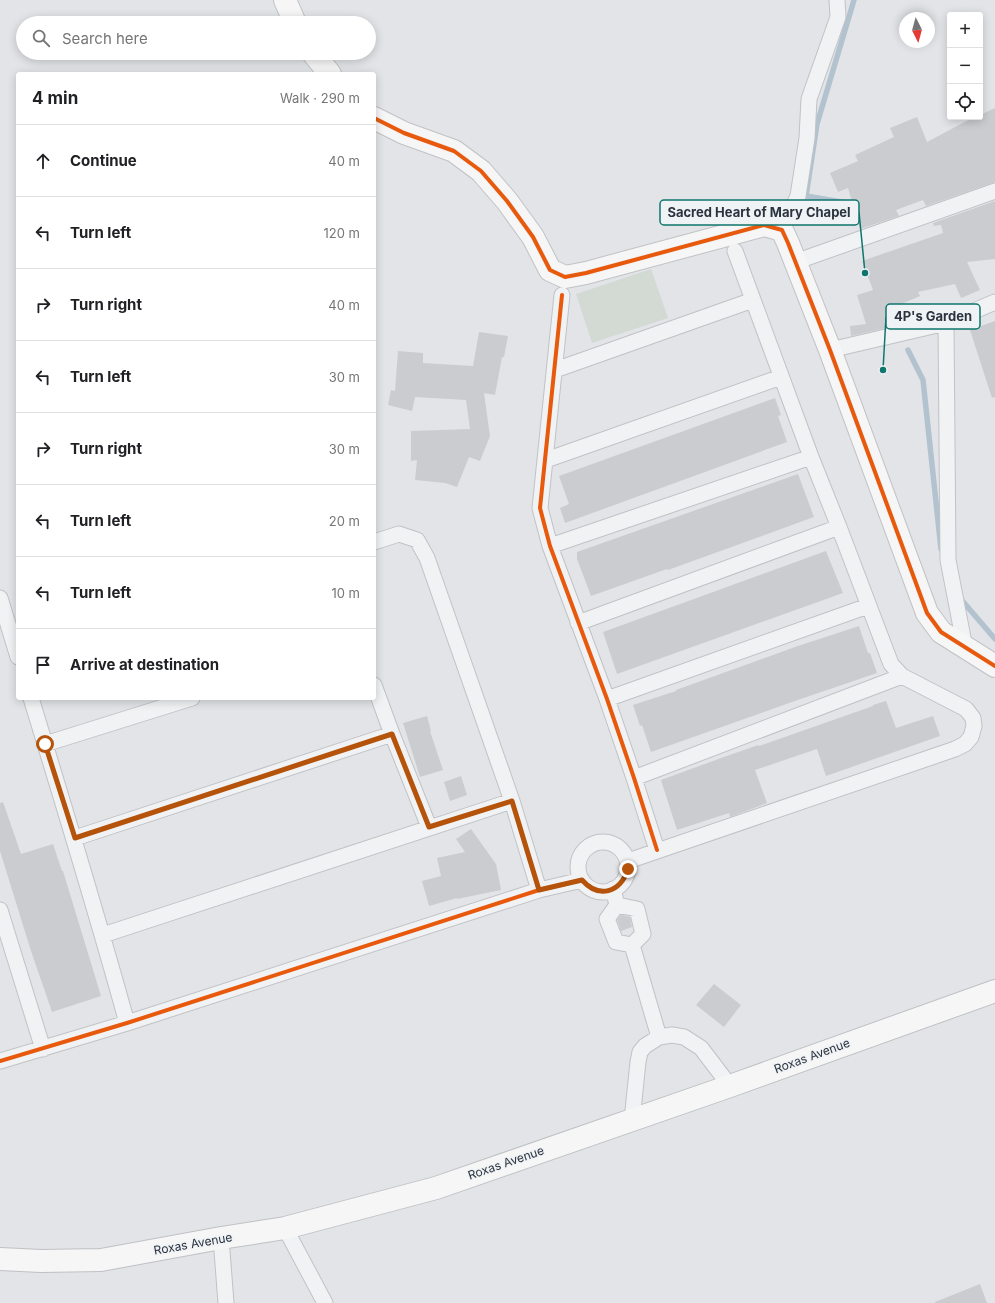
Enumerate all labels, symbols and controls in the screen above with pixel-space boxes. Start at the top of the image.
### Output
north arrow [899,12,935,48]
map controls [947,12,983,120]
button: + [947,12,983,48]
search box [16,16,376,60]
icon: search [30,27,52,49]
text: Search here [62,29,148,48]
button: − [947,48,983,84]
button: locate [947,84,983,120]
text: 4 min [32,88,78,108]
text: Walk · 290 m [280,90,360,106]
icon: ahead [32,150,54,172]
text: Continue [70,151,137,170]
text: 40 m [328,153,360,169]
callout: Sacred Heart of Mary Chapel [660,200,859,225]
text: Sacred Heart of Mary Chapel [667,204,851,220]
icon: left [32,222,54,244]
text: Turn left [70,223,131,242]
text: 120 m [324,225,360,241]
icon: right [32,294,54,316]
text: Turn right [70,295,142,314]
text: 40 m [328,297,360,313]
callout: 4P's Garden [886,304,980,329]
text: 4P's Garden [894,308,972,324]
icon: left [32,366,54,388]
text: Turn left [70,367,131,386]
text: 30 m [329,369,360,385]
icon: right [32,438,54,460]
text: Turn right [70,439,142,458]
text: 30 m [329,441,360,457]
icon: left [32,510,54,532]
text: Turn left [70,511,131,530]
text: 20 m [329,513,360,529]
icon: left [32,582,54,604]
text: Turn left [70,583,131,602]
text: 10 m [331,585,360,601]
icon: arrive [32,654,54,676]
text: Arrive at destination [70,655,219,674]
route start [36,735,54,753]
route end [619,860,637,878]
street label: Roxas Avenue [772,1035,852,1076]
street label: Roxas Avenue [466,1142,546,1183]
street label: Roxas Avenue [152,1229,233,1258]

